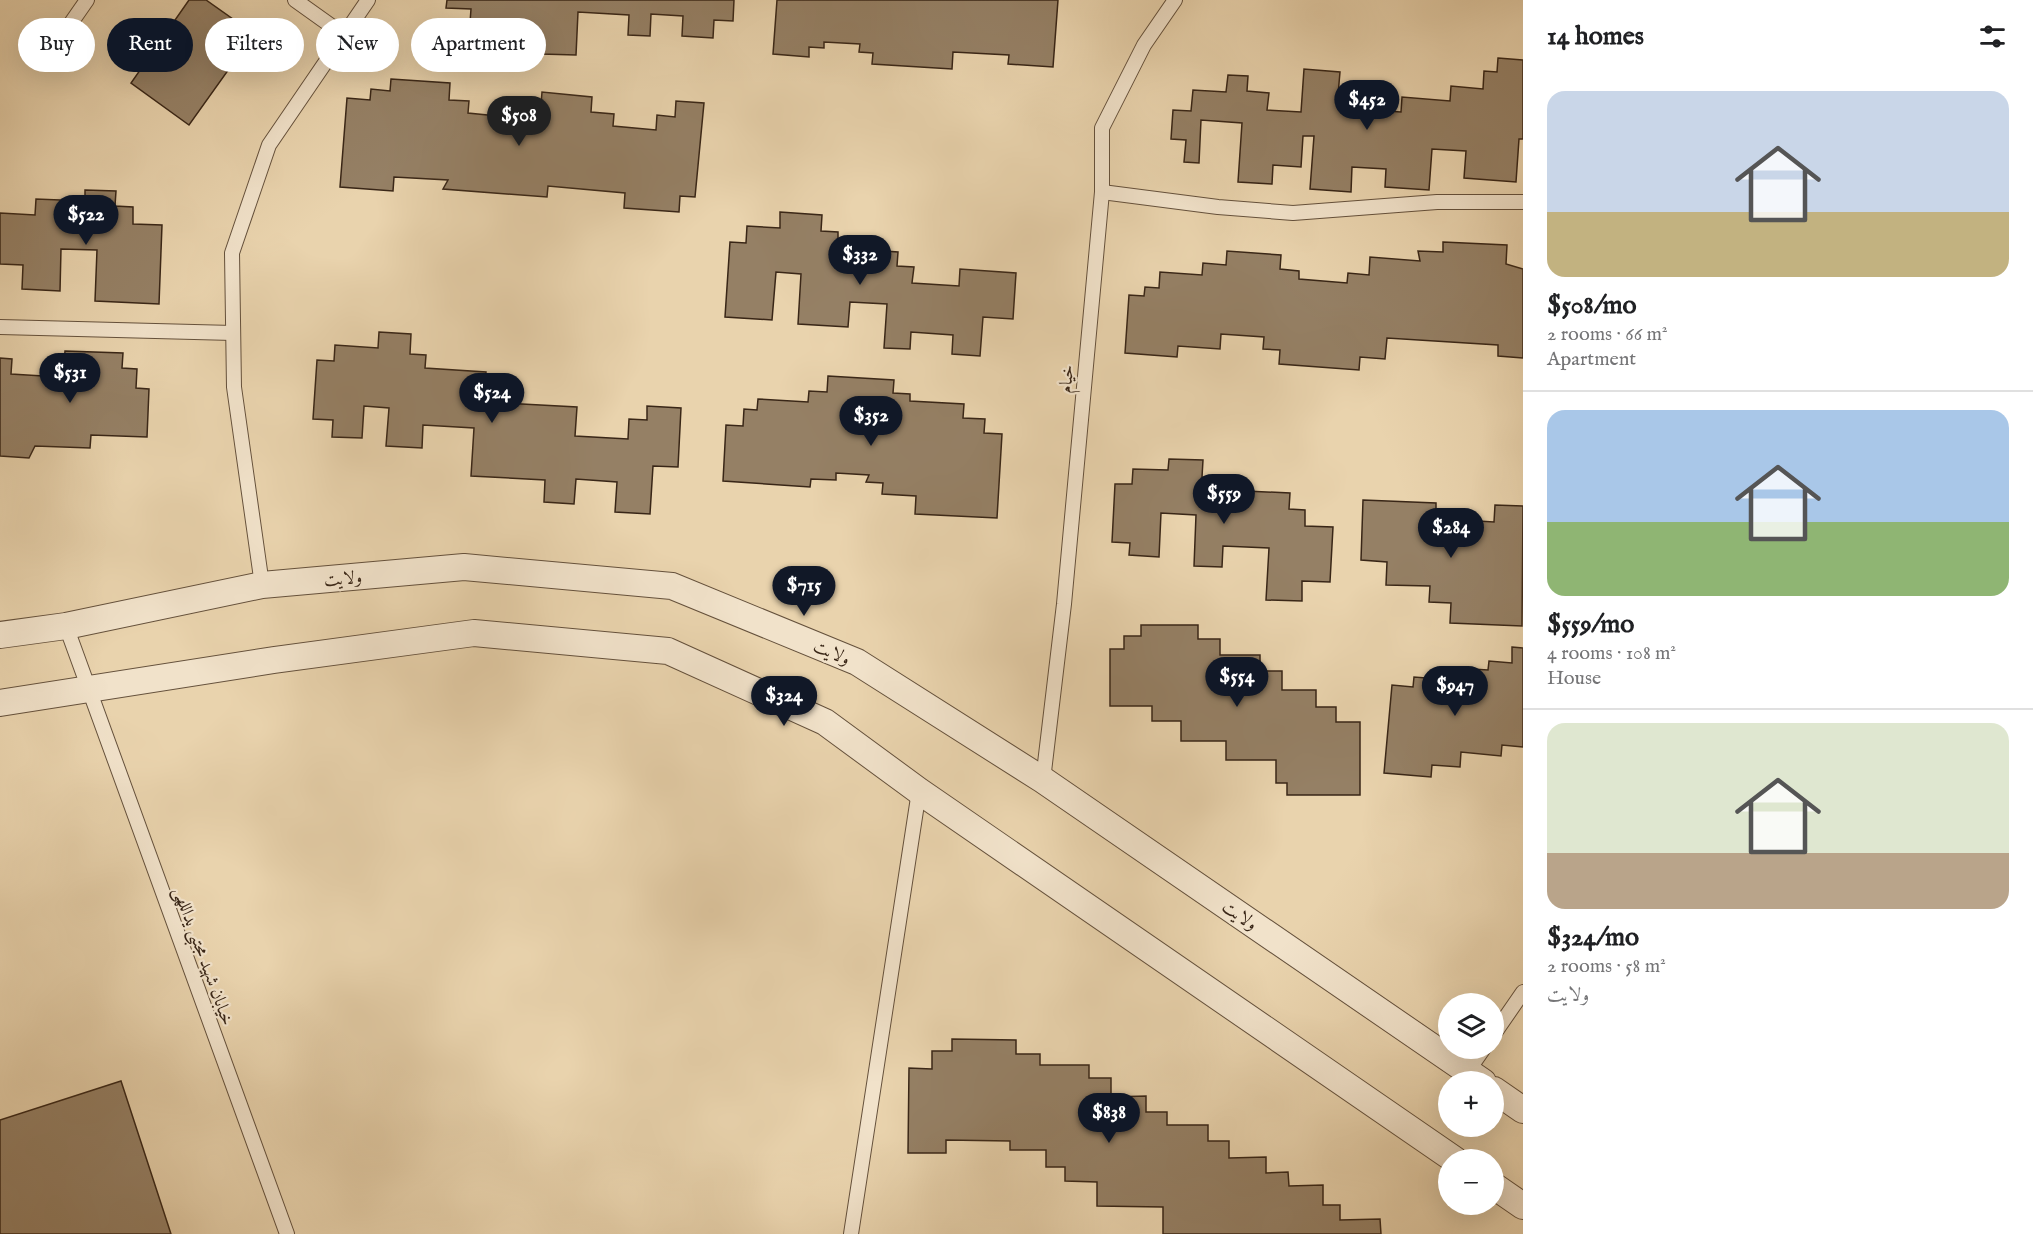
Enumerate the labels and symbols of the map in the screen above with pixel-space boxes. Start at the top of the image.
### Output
pin: $452 [1331,80,1403,131]
pin: $508 [483,96,555,147]
pin: $522 [50,195,122,246]
pin: $332 [824,235,896,286]
pin: $531 [34,353,106,404]
street label: خیام [1055,364,1083,395]
pin: $524 [456,373,528,424]
pin: $352 [835,396,907,447]
pin: $559 [1188,474,1260,525]
pin: $284 [1415,508,1487,559]
street label: ولایت [323,566,363,593]
pin: $715 [768,566,840,617]
street label: ولایت [809,635,853,671]
pin: $554 [1201,657,1273,708]
pin: $947 [1419,666,1491,717]
pin: $324 [748,676,820,727]
street label: خیابان شهید مجتبی یداللهی [165,884,238,1030]
street label: ولایت [1217,896,1261,936]
pin: $838 [1073,1093,1145,1144]

